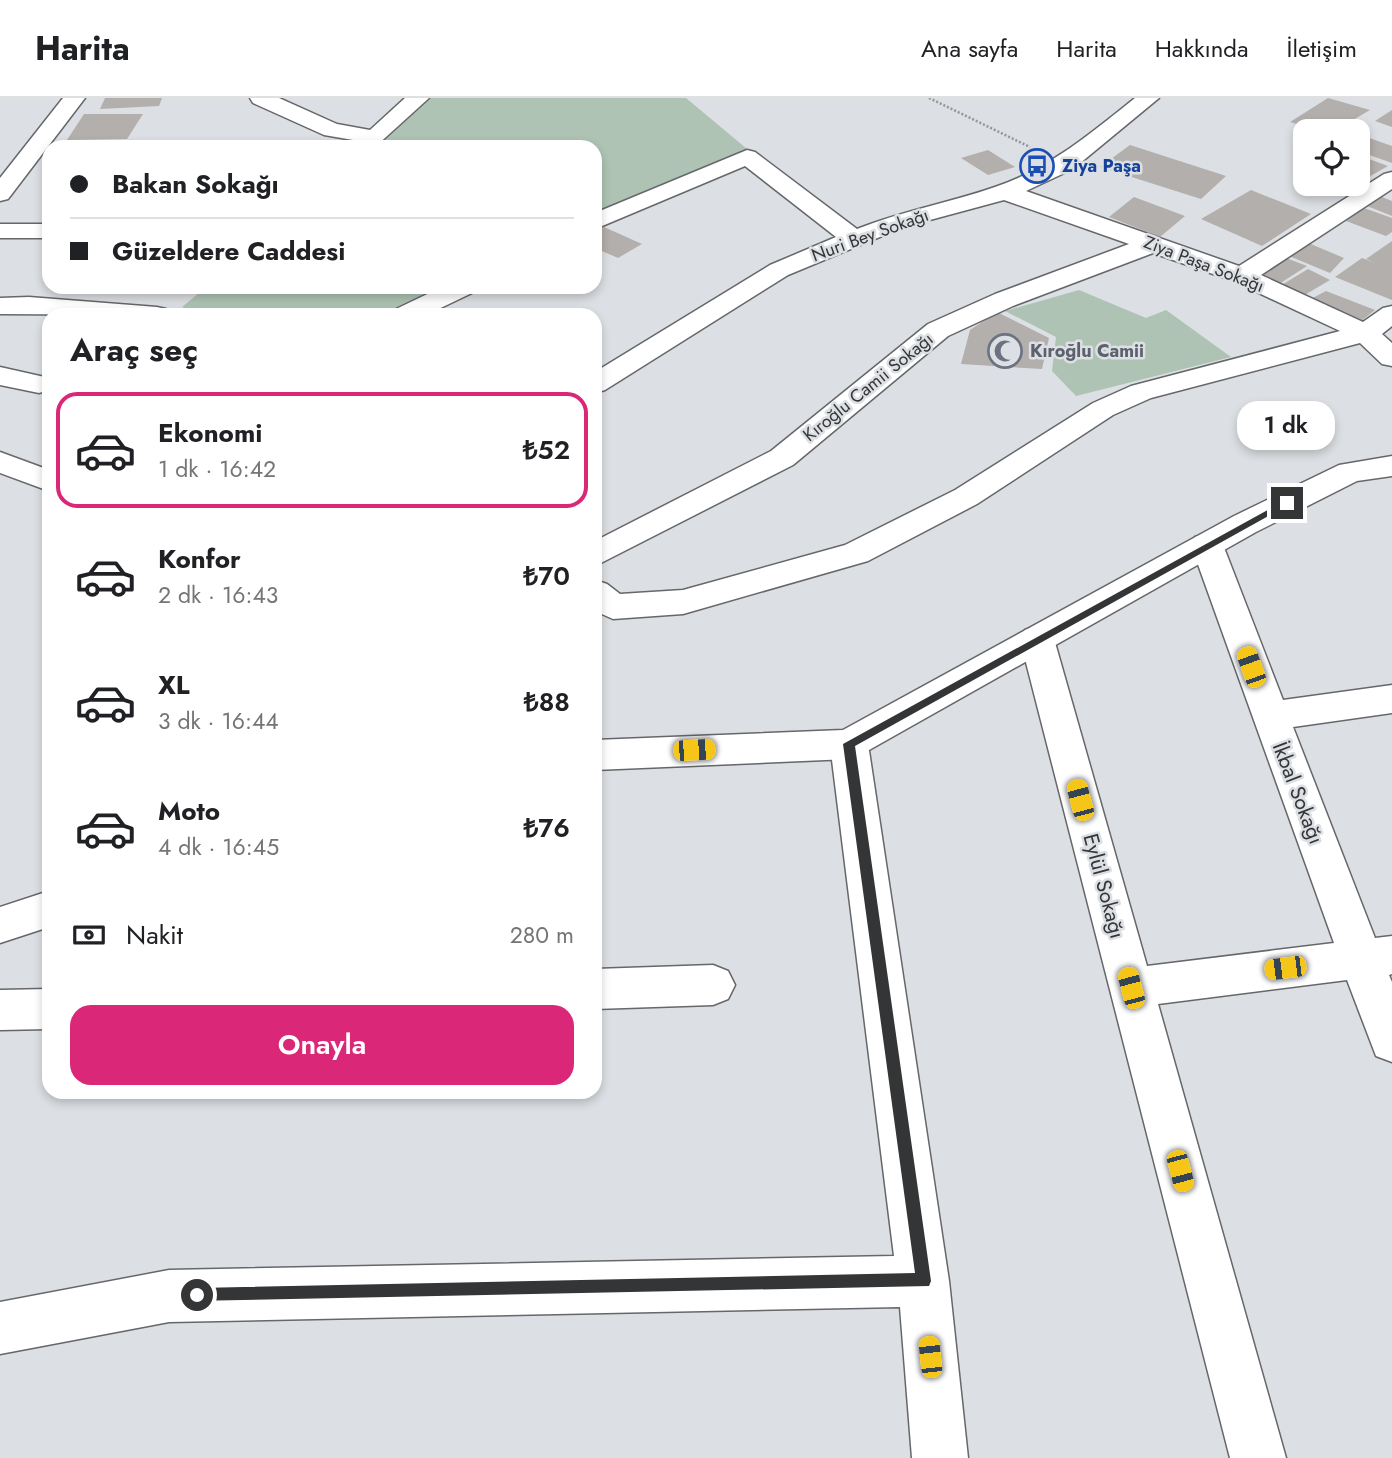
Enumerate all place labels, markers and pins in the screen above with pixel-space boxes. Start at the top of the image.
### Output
bus stop icon: Ziya Paşa [1018,147,1056,185]
place label: Ziya Paşa [1062,153,1141,179]
mosque icon: Kıroğlu Camii [986,332,1024,370]
place label: Kıroğlu Camii [1030,338,1144,364]

